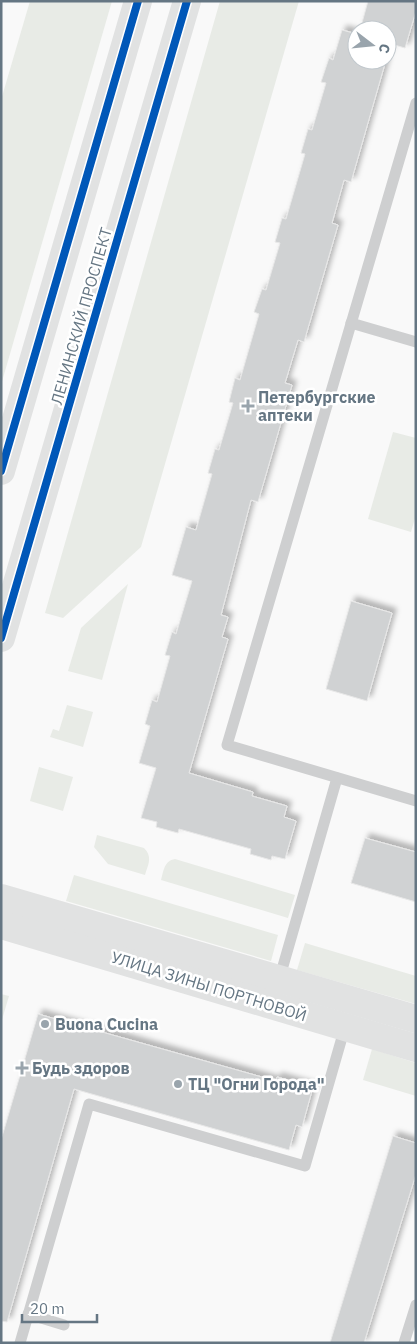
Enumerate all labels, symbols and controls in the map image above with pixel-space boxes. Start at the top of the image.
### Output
north arrow [347,20,397,70]
text: С [375,42,394,55]
street label: ЛЕНИНСКИЙ ПРОСПЕКТ [46,225,116,407]
place label: Петербургские аптеки [258,387,375,425]
marker: Петербургские аптеки [242,400,254,412]
street label: УЛИЦА ЗИНЫ ПОРТНОВОЙ [109,947,309,1025]
place label: Buona Cucina [55,1014,158,1034]
marker: Buona Cucina [39,1018,51,1030]
place label: Будь здоров [32,1058,130,1078]
marker: Будь здоров [16,1062,28,1074]
place label: ТЦ "Огни Города" [188,1074,325,1094]
marker: ТЦ "Огни Города" [172,1078,184,1090]
scale bar [22,1292,98,1324]
text: 20 m [30,1299,65,1318]

